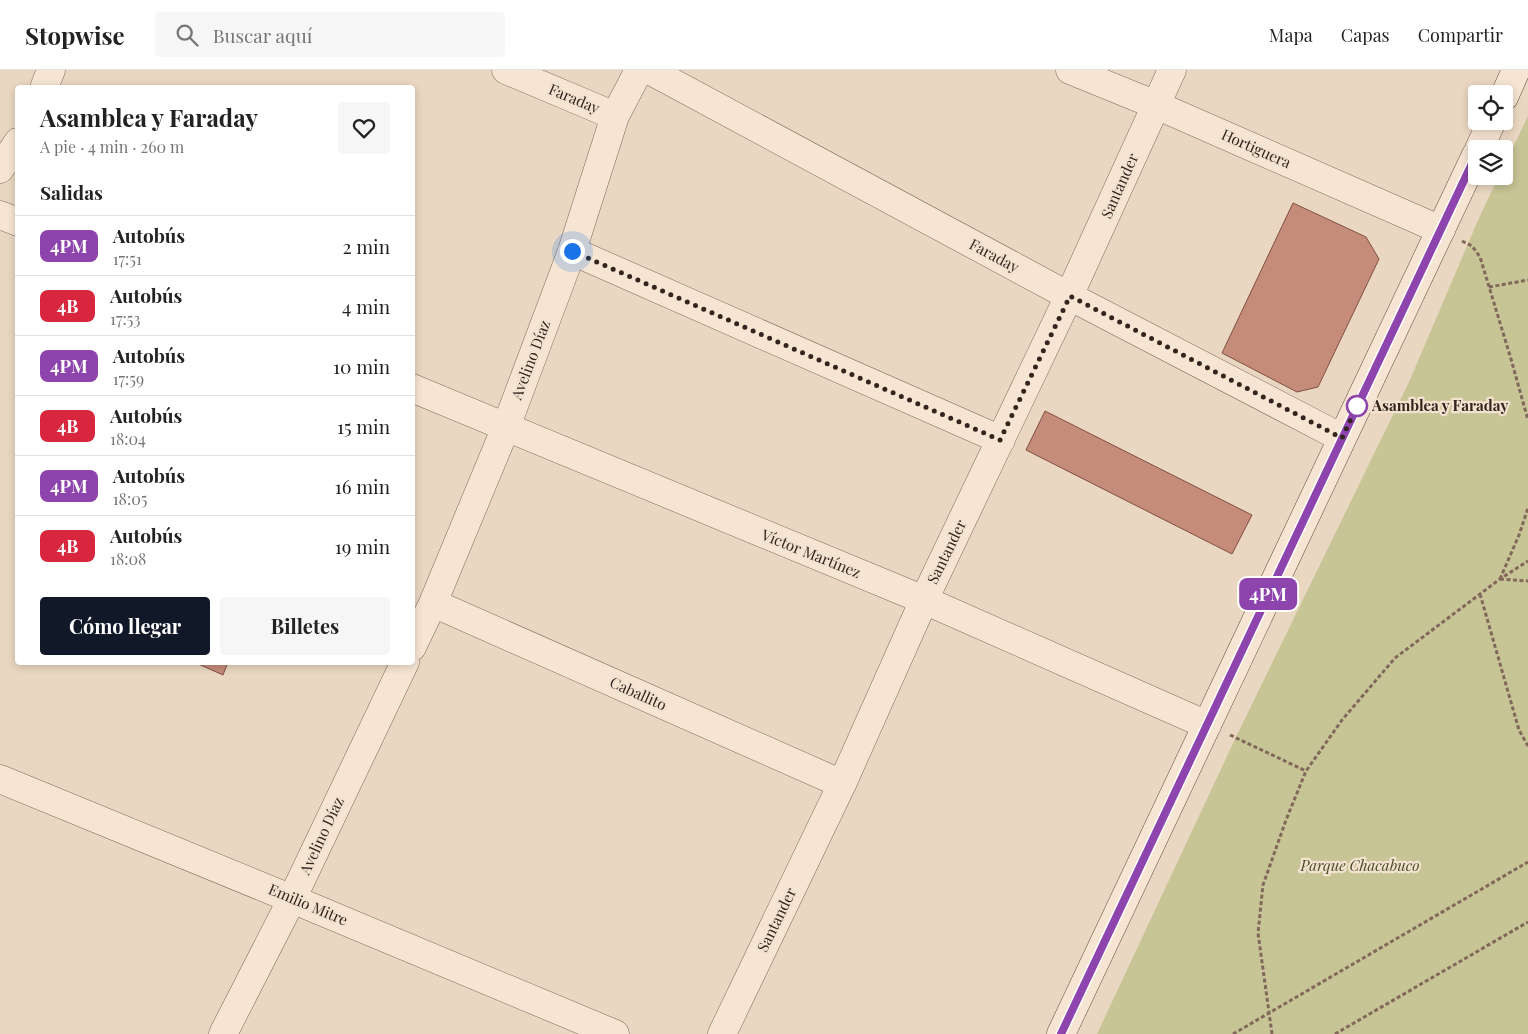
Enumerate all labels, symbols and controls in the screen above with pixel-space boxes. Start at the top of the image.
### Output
search box [155,12,505,57]
text: Stopwise [25,19,125,51]
icon: search [173,21,201,49]
text: Buscar aquí [213,22,312,48]
text: Mapa [1269,23,1313,47]
text: Capas [1341,23,1390,47]
text: Compartir [1418,23,1503,47]
street label: Faraday [546,78,603,118]
map controls [1468,85,1513,185]
button: locate [1468,85,1513,130]
text: Asamblea y Faraday [40,101,258,133]
button: heart [338,102,390,154]
street label: Hortiguera [1219,124,1295,172]
text: A pie · 4 min · 260 m [40,136,184,157]
button: layers [1468,140,1513,185]
street label: Santander [1096,150,1142,221]
text: Salidas [40,179,103,205]
text: Autobús [113,222,185,248]
text: 2 min [342,233,390,259]
text: 4PM [50,234,88,258]
street label: Faraday [966,234,1023,277]
your location [560,239,585,264]
text: 17:51 [113,248,142,269]
text: Autobús [110,282,182,308]
text: 4 min [342,293,390,319]
text: 4B [57,294,78,318]
text: 17:53 [110,308,141,329]
street label: Avelino Díaz [505,317,554,403]
text: Autobús [113,342,185,368]
text: 10 min [333,353,390,379]
text: 4PM [50,354,88,378]
text: 17:59 [113,368,144,389]
marker: Asamblea y Faraday [1346,395,1368,417]
place label: Asamblea y Faraday [1371,395,1508,415]
text: Autobús [110,402,182,428]
text: 15 min [337,413,390,439]
text: 4B [57,414,78,438]
text: 18:04 [110,428,146,449]
text: Autobús [113,462,185,488]
text: 16 min [335,473,390,499]
text: 4PM [50,474,88,498]
text: 18:05 [113,488,147,509]
street label: Santander [922,516,970,587]
text: Autobús [110,522,182,548]
street label: Víctor Martínez [758,524,864,582]
text: 19 min [335,533,390,559]
text: 4B [57,534,78,558]
text: 18:08 [110,548,146,569]
line badge: 4PM [1239,578,1297,610]
text: 4PM [1249,582,1287,606]
button: Cómo llegar [40,597,210,655]
button: Billetes [220,597,390,655]
street label: Caballito [607,672,670,714]
street label: Avelino Díaz [294,793,348,879]
park label: Parque Chacabuco [1299,855,1420,875]
street label: Emilio Mitre [266,878,351,930]
street label: Santander [752,884,800,955]

